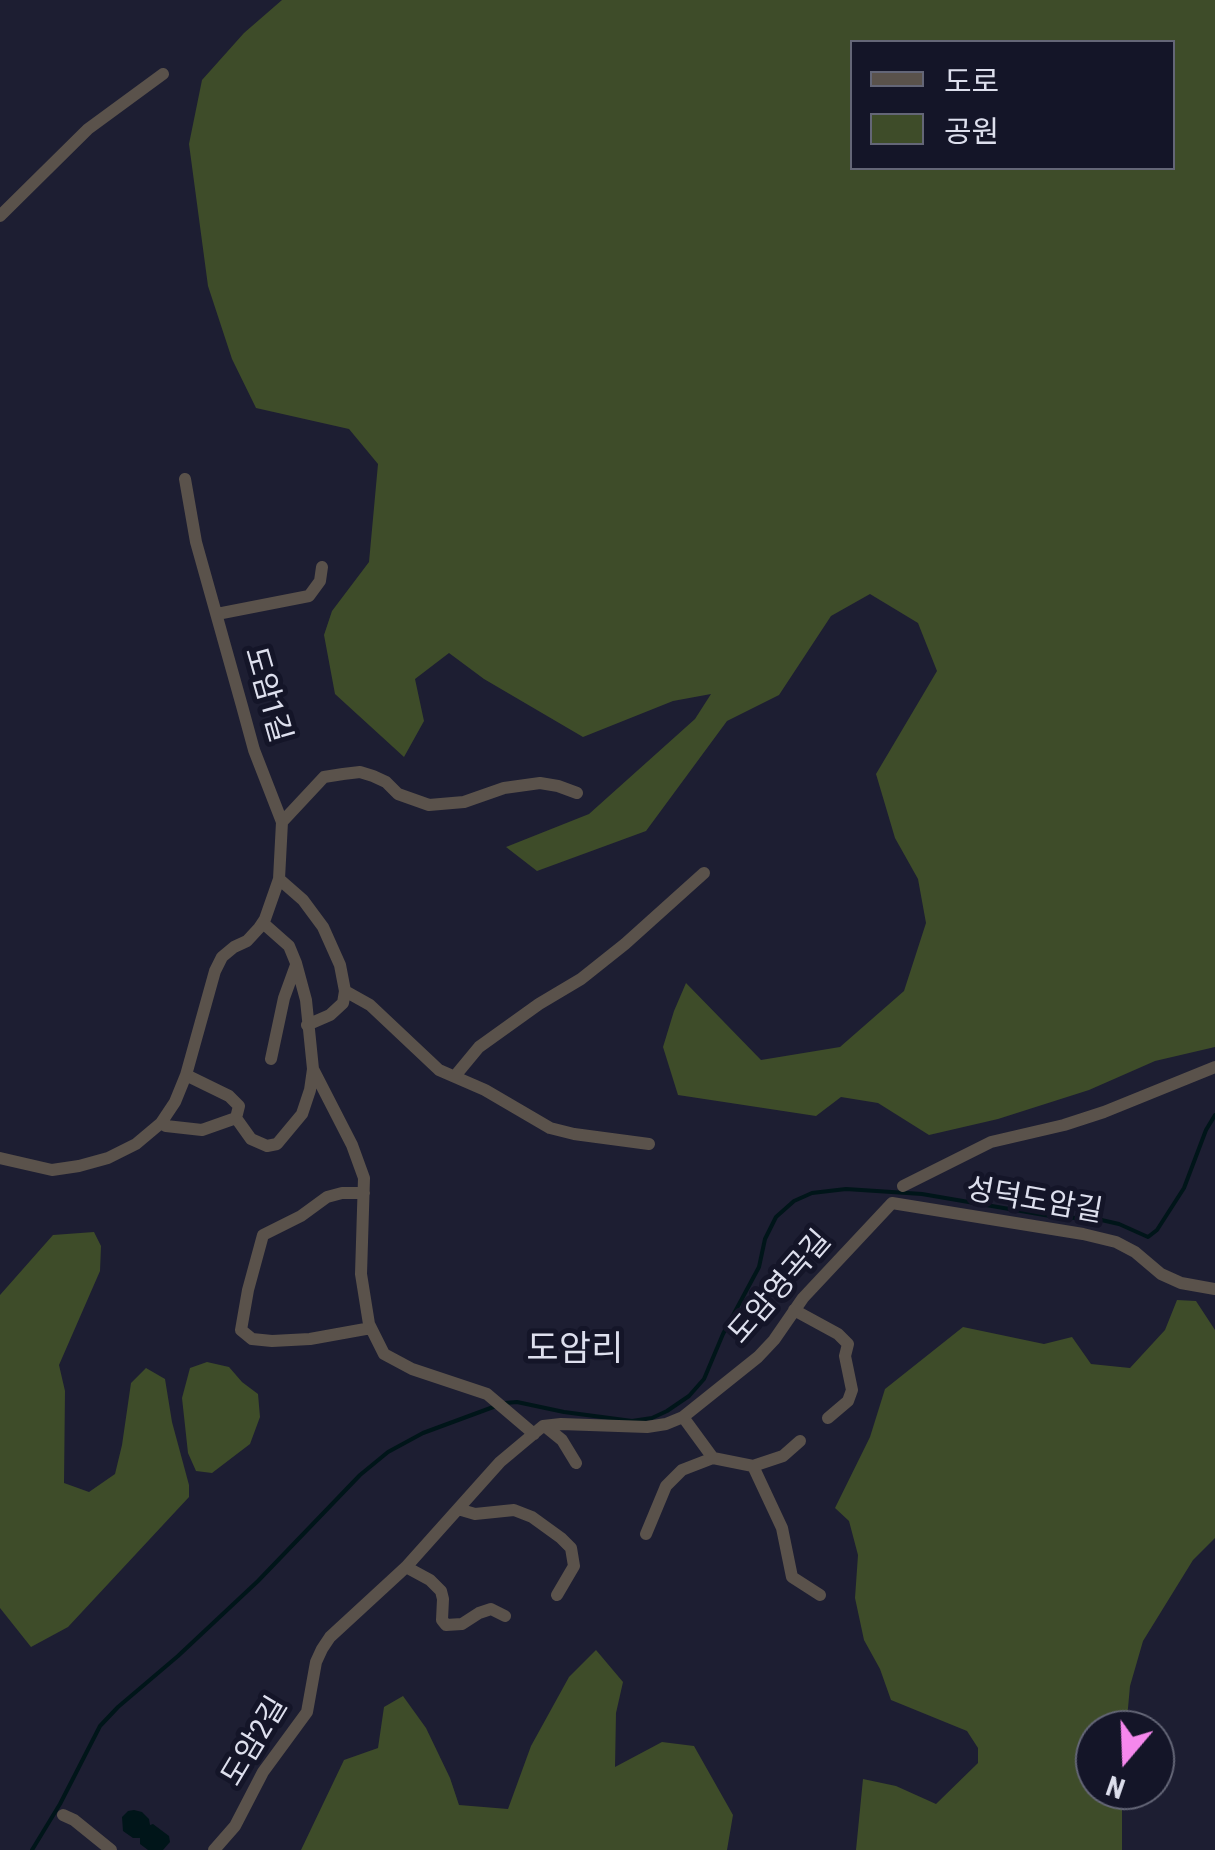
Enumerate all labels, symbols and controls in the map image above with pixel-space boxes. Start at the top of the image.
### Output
legend [850,40,1175,170]
text: 도로 [944,64,999,99]
text: 공원 [944,114,999,149]
street label: 도암1길 [235,643,297,747]
street label: 성덕도암길 [963,1172,1105,1232]
street label: 도암영곡길 [722,1224,840,1352]
district label: 도암리 [527,1330,623,1372]
street label: 도암2길 [215,1691,297,1793]
north arrow [1075,1710,1175,1810]
text: N [1102,1769,1129,1805]

